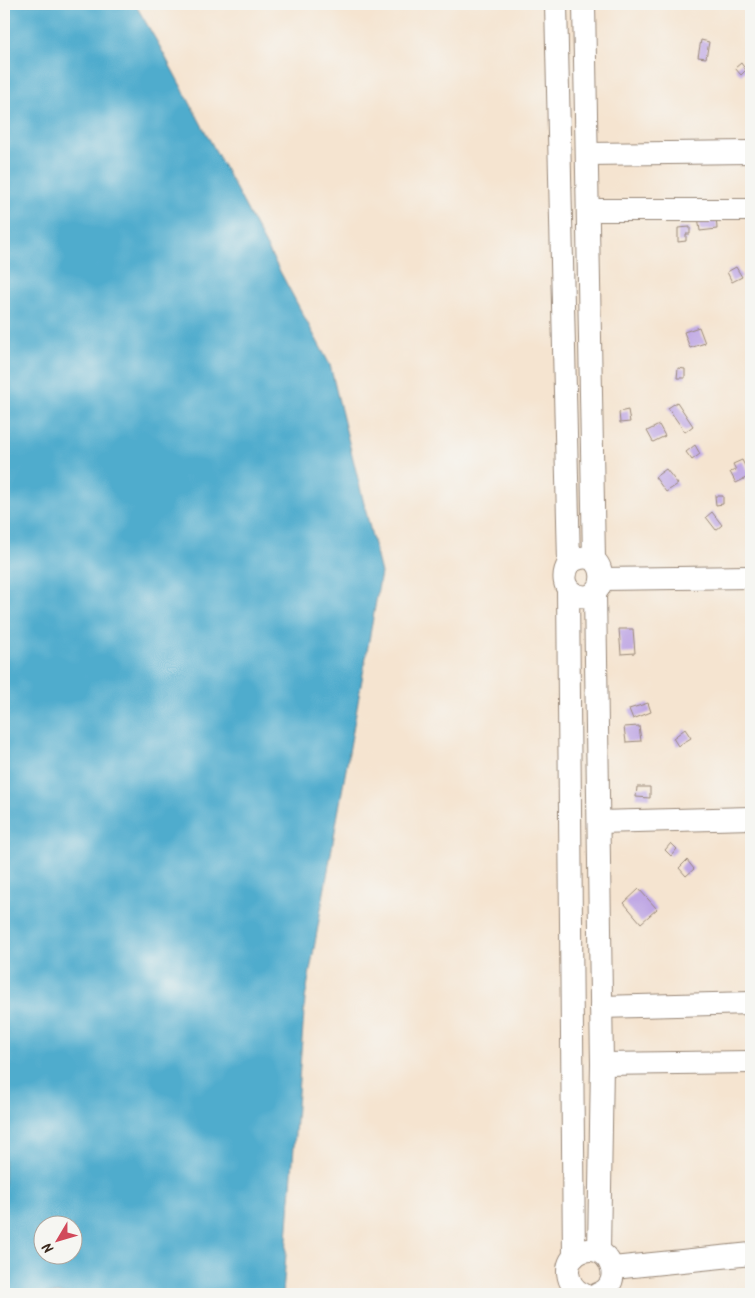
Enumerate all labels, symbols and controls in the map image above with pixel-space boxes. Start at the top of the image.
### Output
north arrow [32,1216,82,1266]
text: N [37,1237,60,1258]

